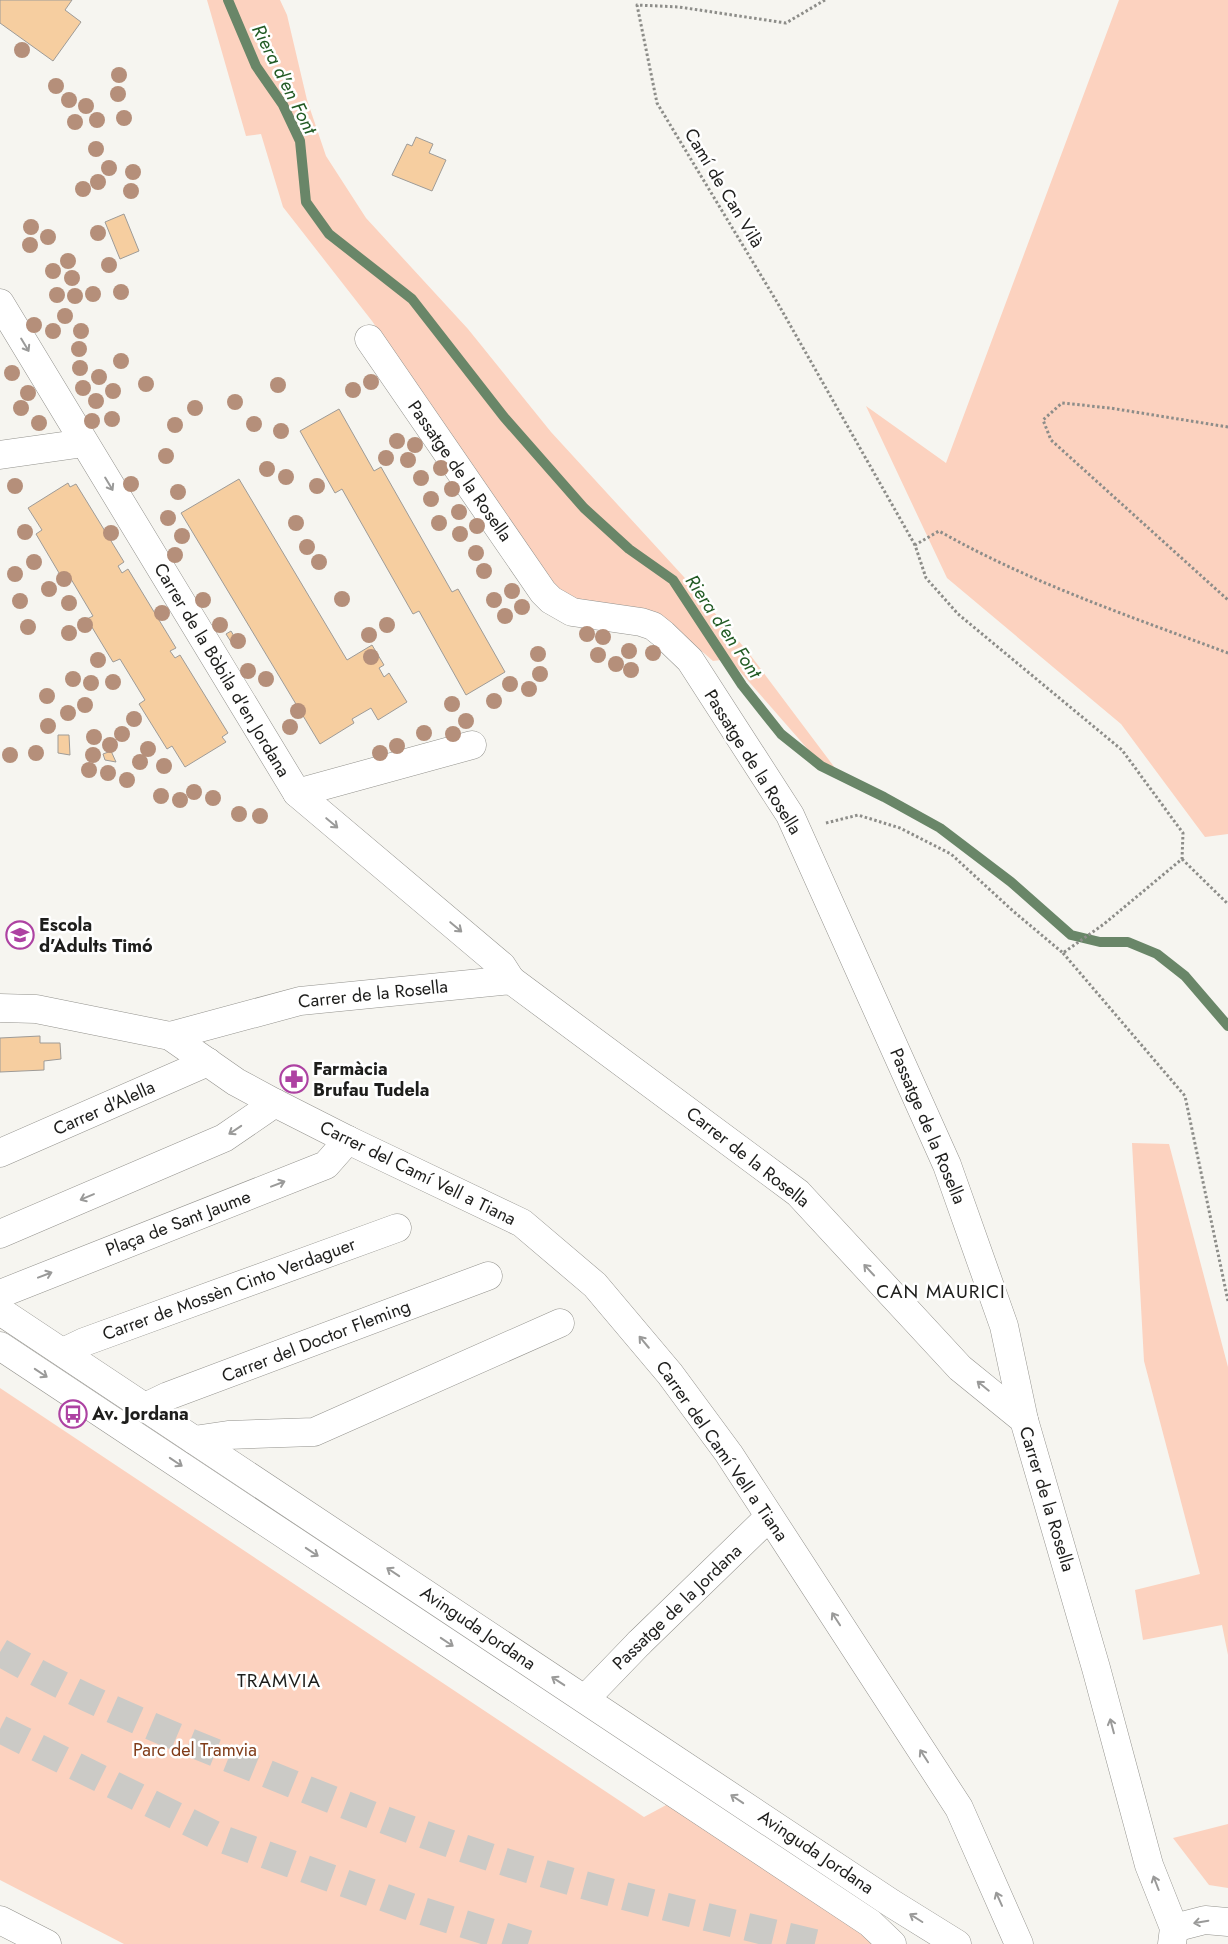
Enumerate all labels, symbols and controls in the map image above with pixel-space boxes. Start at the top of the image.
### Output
water label: Riera d'en Font [245,20,324,140]
street label: Camí de Can Vilà [678,123,770,253]
one-way arrow [21,337,31,351]
street label: Passatge de la Rosella [401,395,519,547]
one-way arrow [104,477,114,491]
street label: Carrer de la Bòbila d'en Jordana [148,558,296,782]
water label: Riera d'en Font [679,569,769,685]
street label: Passatge de la Rosella [698,684,808,840]
one-way arrow [325,817,338,828]
place label: Escola d’Adults Timó [39,912,153,959]
school or university icon: Escola d’Adults Timó [5,920,35,950]
one-way arrow [449,922,462,933]
street label: Carrer de la Rosella [297,973,449,1015]
street label: Passatge de la Rosella [883,1044,973,1208]
place label: Farmàcia Brufau Tudela [313,1056,429,1103]
pharmacy icon: Farmàcia Brufau Tudela [279,1064,309,1094]
street label: Carrer d'Alella [49,1074,159,1142]
street label: Carrer de la Rosella [681,1100,815,1214]
street label: Carrer del Camí Vell a Tiana [316,1114,520,1232]
one-way arrow [228,1125,242,1135]
one-way arrow [270,1179,285,1188]
street label: Plaça de Sant Jaume [102,1183,254,1263]
one-way arrow [80,1192,95,1202]
street label: Carrer de Mossèn Cinto Verdaguer [99,1231,360,1347]
one-way arrow [863,1263,875,1276]
one-way arrow [37,1270,52,1279]
district label: CAN MAURICI [876,1278,1006,1305]
street label: Carrer del Doctor Fleming [218,1293,414,1389]
one-way arrow [638,1336,649,1349]
street label: Carrer del Camí Vell a Tiana [650,1355,794,1547]
one-way arrow [33,1368,47,1378]
one-way arrow [976,1380,989,1392]
bus stop icon: Av. Jordana [58,1399,88,1429]
place label: Av. Jordana [91,1401,189,1427]
street label: Carrer de la Rosella [1013,1423,1081,1575]
one-way arrow [169,1457,183,1467]
street label: Passatge de la Jordana [607,1538,747,1676]
one-way arrow [304,1547,318,1557]
one-way arrow [386,1566,400,1577]
street label: Avinguda Jordana [415,1580,541,1676]
one-way arrow [831,1613,841,1627]
one-way arrow [440,1637,454,1647]
district label: TRAMVIA [237,1667,321,1694]
one-way arrow [551,1675,565,1685]
one-way arrow [1107,1719,1116,1735]
park label: Parc del Tramvia [133,1737,257,1763]
one-way arrow [919,1749,929,1763]
one-way arrow [730,1794,744,1804]
street label: Avinguda Jordana [753,1804,879,1900]
one-way arrow [1151,1876,1160,1891]
one-way arrow [993,1892,1003,1907]
one-way arrow [909,1913,923,1923]
one-way arrow [1193,1917,1209,1927]

